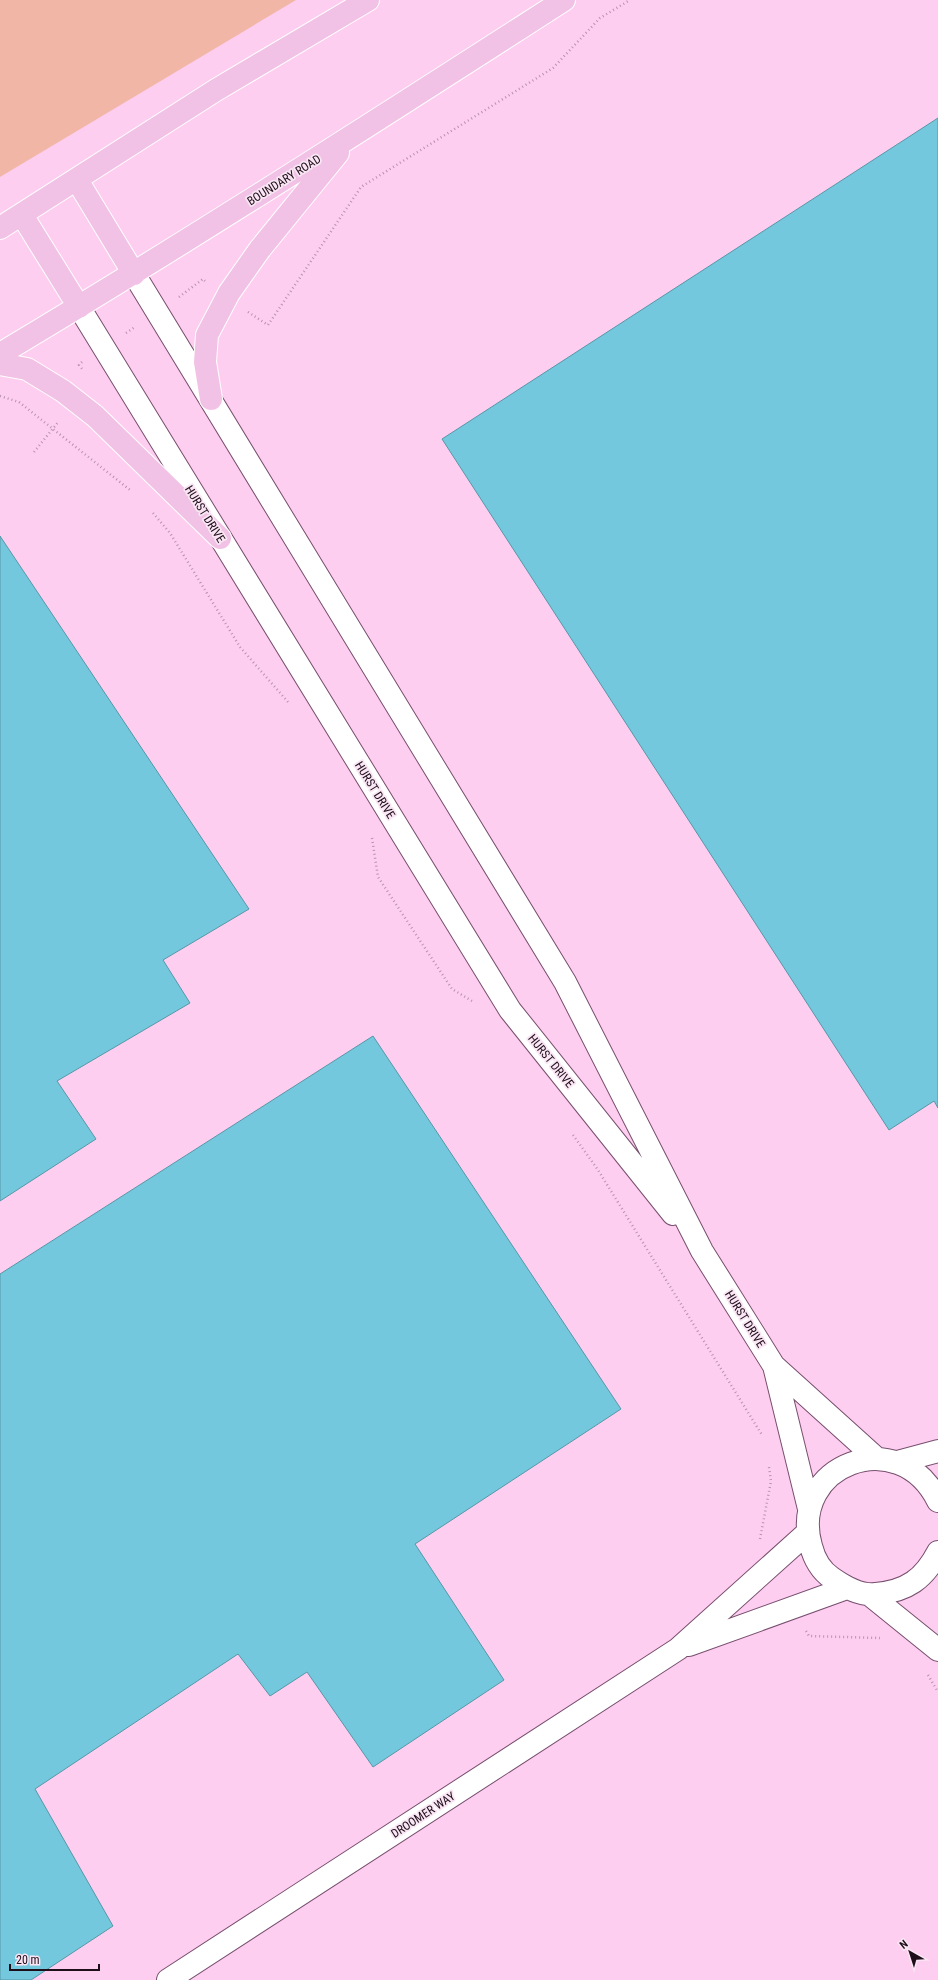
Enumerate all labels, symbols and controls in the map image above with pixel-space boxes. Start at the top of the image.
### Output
street label: BOUNDARY ROAD [245,152,323,208]
street label: HURST DRIVE [182,483,228,545]
street label: HURST DRIVE [352,759,398,821]
street label: HURST DRIVE [525,1032,577,1090]
street label: HURST DRIVE [722,1288,768,1350]
street label: DROOMER WAY [388,1789,458,1841]
north arrow [890,1932,930,1972]
text: N [897,1937,911,1952]
scale bar [10,1946,99,1972]
text: 20 m [16,1953,40,1967]

